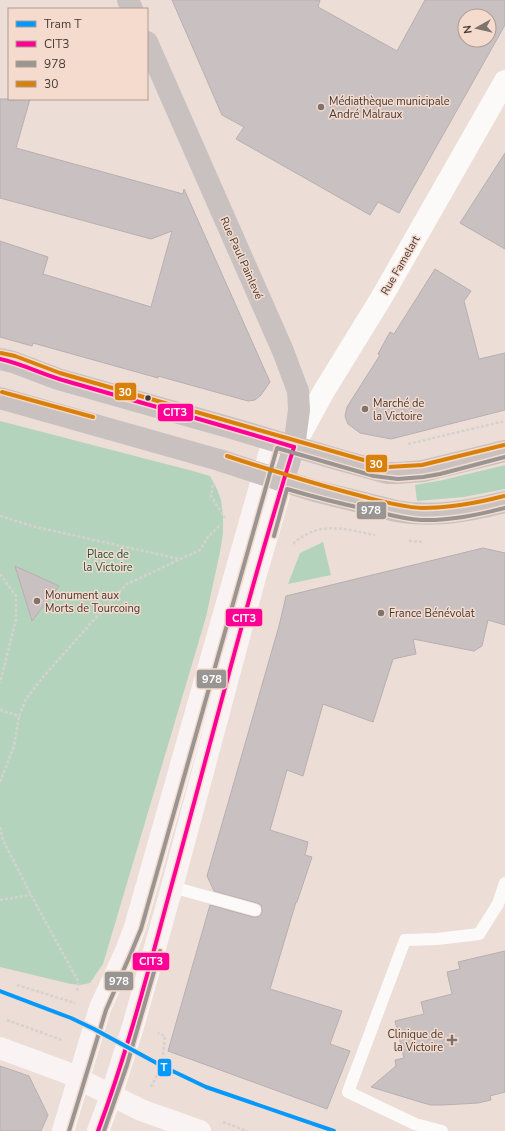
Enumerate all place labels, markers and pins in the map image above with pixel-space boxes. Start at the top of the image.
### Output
place label: Médiathèque municipale André Malraux [329,94,450,122]
marker: Médiathèque municipale André Malraux [316,102,326,112]
unlabelled marker [143,393,153,403]
place label: Marché de la Victoire [373,396,425,424]
marker: Marché de la Victoire [360,404,370,414]
place label: Monument aux Morts de Tourcoing [45,588,140,616]
marker: Monument aux Morts de Tourcoing [32,596,42,606]
place label: France Bénévolat [389,606,475,621]
marker: France Bénévolat [376,608,386,618]
place label: Clinique de la Victoire [387,1027,443,1055]
marker: Clinique de la Victoire [446,1034,458,1046]

